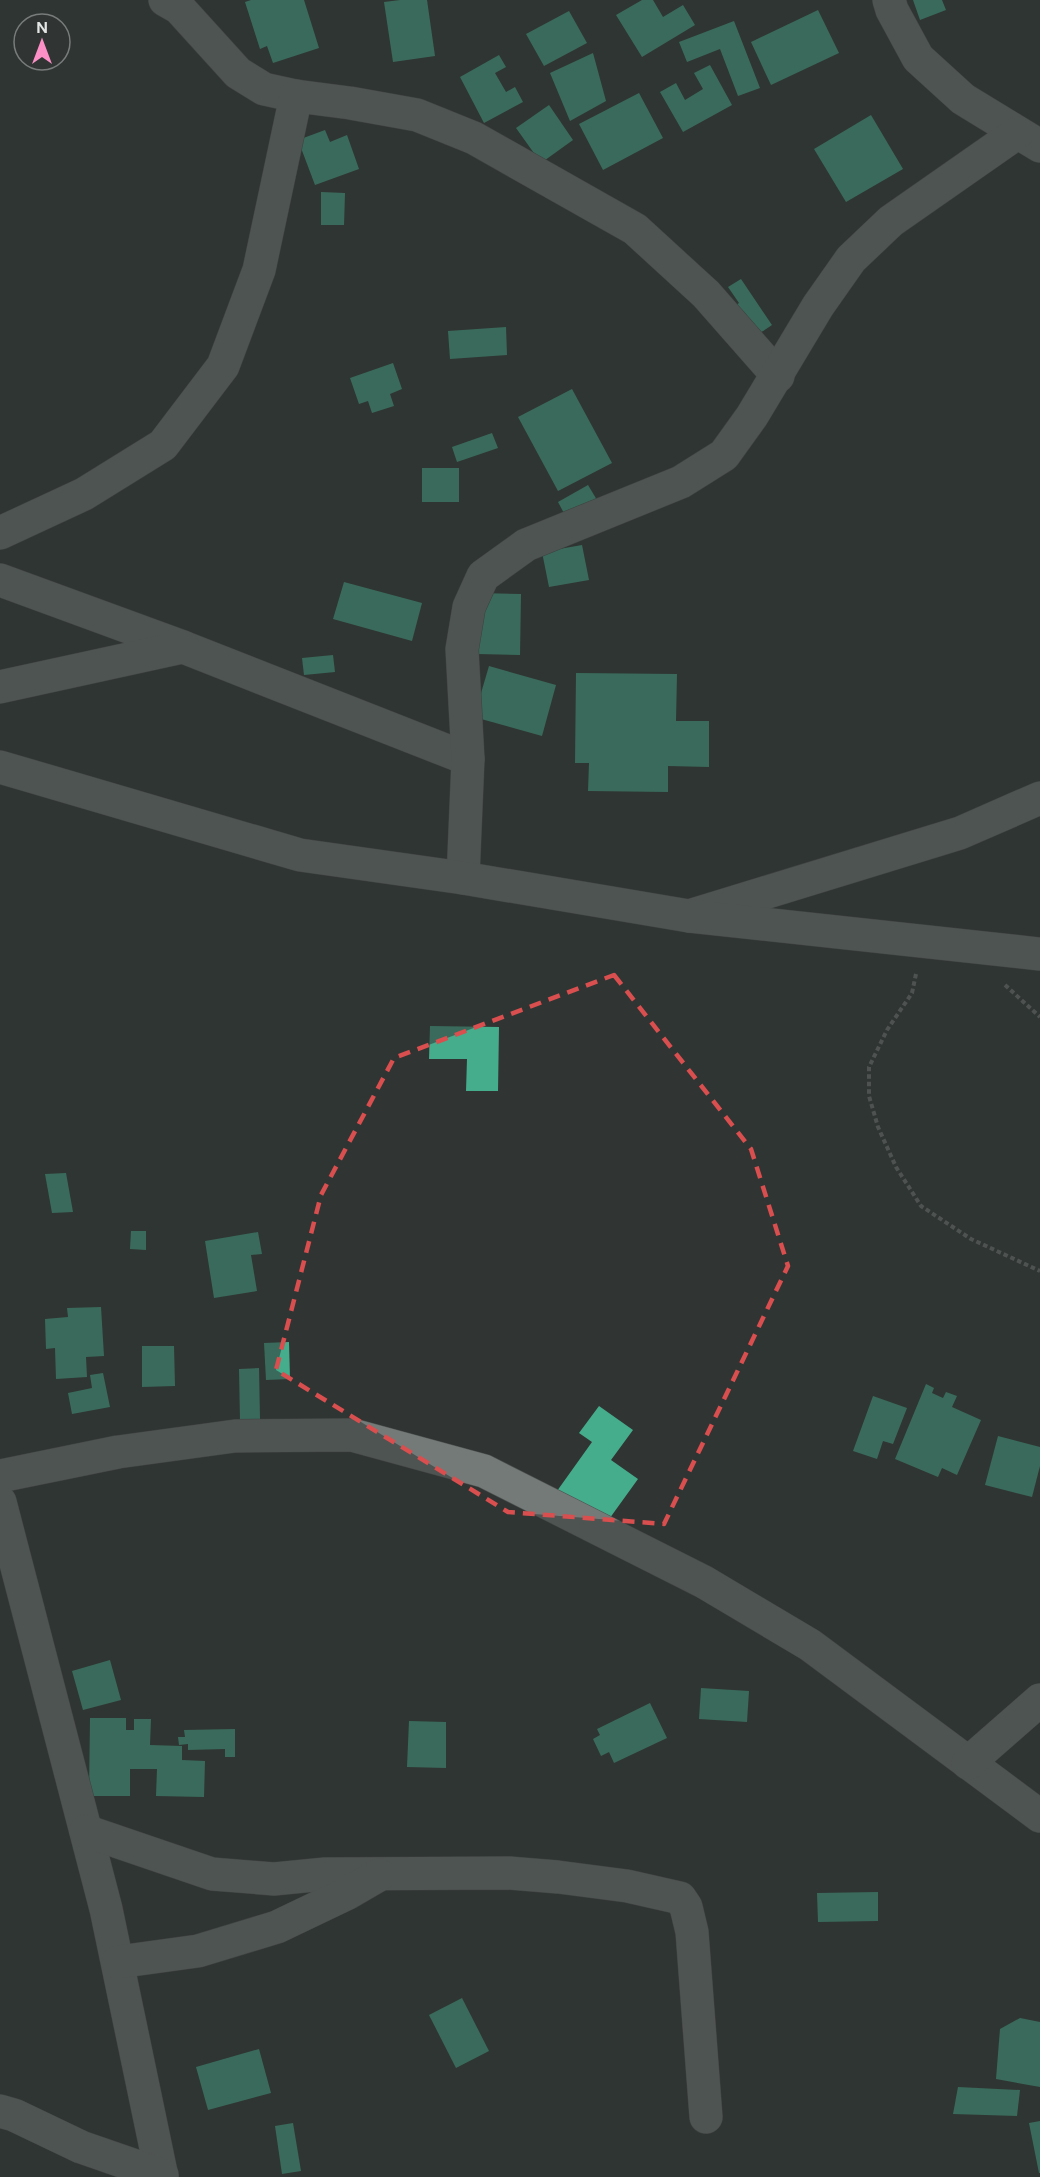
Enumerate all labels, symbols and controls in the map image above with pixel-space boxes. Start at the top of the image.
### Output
north arrow [12,12,72,72]
text: N [36,17,48,38]

